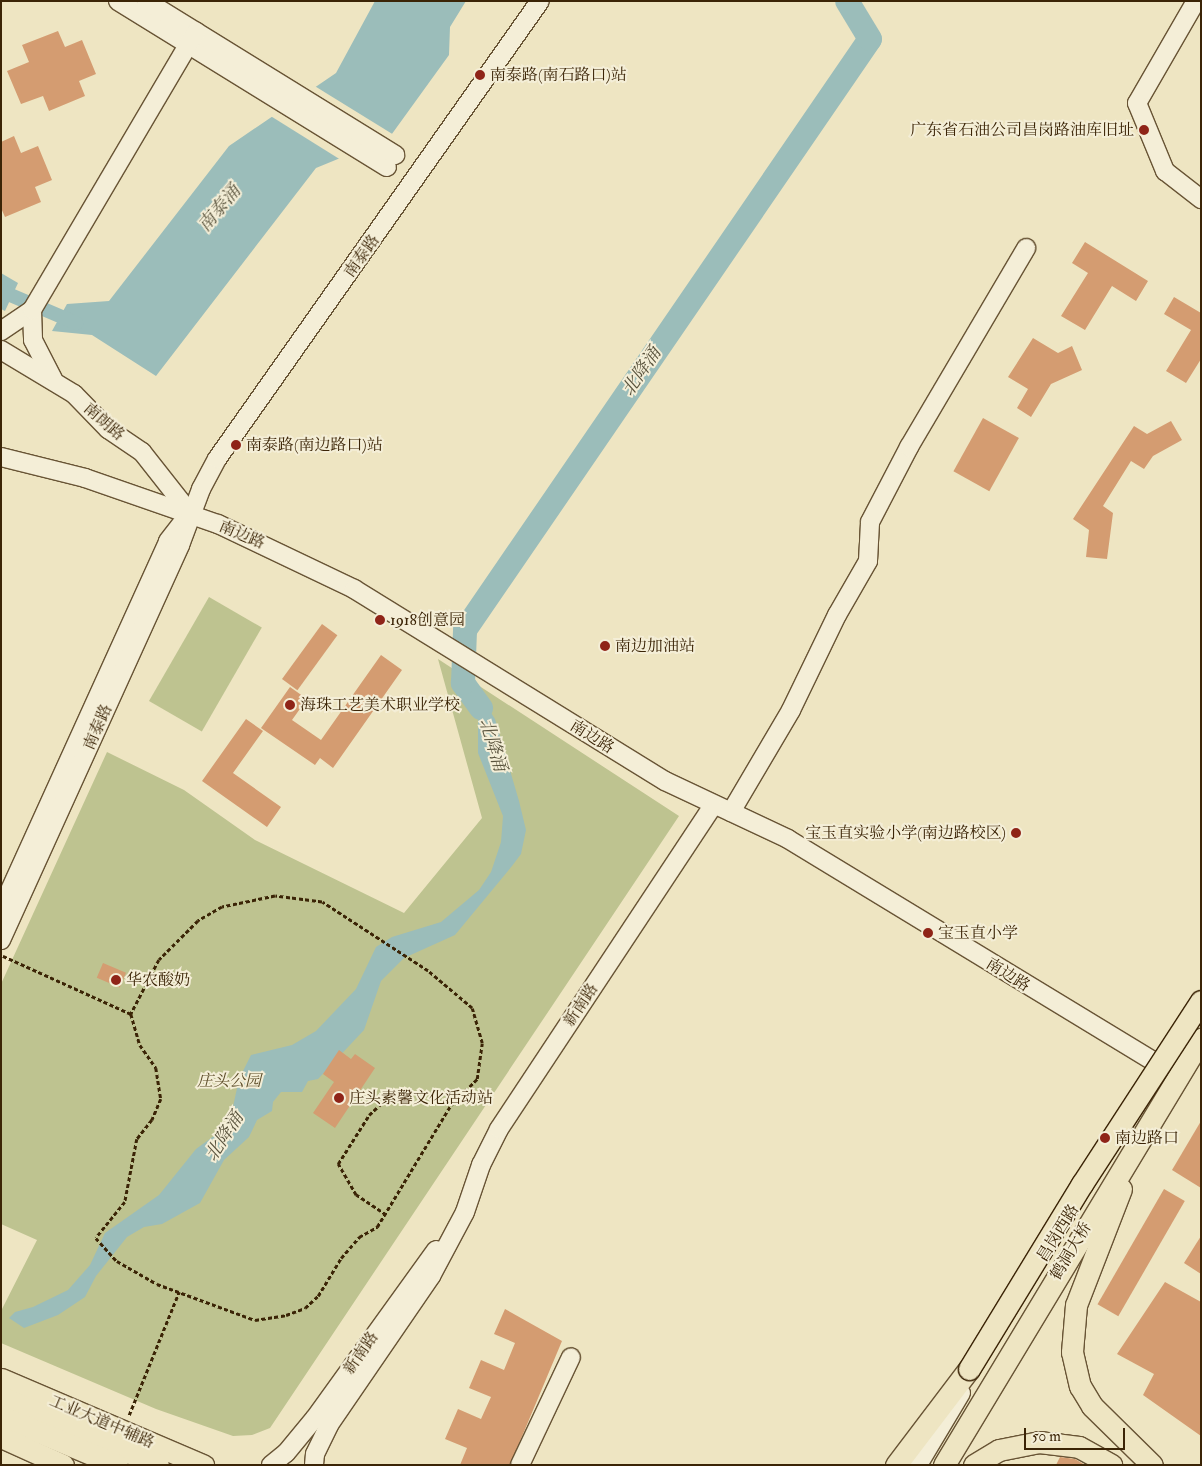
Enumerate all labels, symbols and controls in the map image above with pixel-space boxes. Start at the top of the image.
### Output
place label: 南泰路(南石路口)站 [490,65,627,85]
marker: 南泰路(南石路口)站 [474,69,486,81]
place label: 广东省石油公司昌岗路油库旧址 [910,120,1134,140]
marker: 广东省石油公司昌岗路油库旧址 [1138,124,1150,136]
water label: 南泰涌 [194,181,246,237]
street label: 南泰路 [340,231,384,281]
water label: 北降涌 [618,344,666,400]
street label: 南朗路 [80,399,128,445]
place label: 南泰路(南边路口)站 [246,435,383,455]
marker: 南泰路(南边路口)站 [230,439,242,451]
street label: 南边路 [216,517,268,553]
place label: 1918创意园 [390,610,465,630]
marker: 1918创意园 [374,614,386,626]
place label: 南边加油站 [615,636,695,656]
marker: 南边加油站 [599,640,611,652]
place label: 海珠工艺美术职业学校 [300,695,460,715]
marker: 海珠工艺美术职业学校 [284,699,296,711]
street label: 南泰路 [79,701,117,753]
water label: 北降涌 [474,716,510,774]
street label: 南边路 [567,716,617,758]
place label: 宝玉直实验小学(南边路校区) [805,823,1006,843]
marker: 宝玉直实验小学(南边路校区) [1010,827,1022,839]
place label: 宝玉直小学 [938,923,1018,943]
marker: 宝玉直小学 [922,927,934,939]
street label: 南边路 [983,954,1033,996]
place label: 华农酸奶 [126,970,190,990]
marker: 华农酸奶 [110,974,122,986]
street label: 新南路 [560,980,602,1030]
park label: 庄头公园 [197,1071,261,1091]
place label: 庄头素馨文化活动站 [349,1088,493,1108]
marker: 庄头素馨文化活动站 [333,1092,345,1104]
water label: 北降涌 [201,1108,249,1166]
place label: 南边路口 [1115,1128,1179,1148]
marker: 南边路口 [1099,1132,1111,1144]
street label: 昌岗西路 [1033,1201,1083,1265]
street label: 鹤洞大桥 [1046,1219,1096,1283]
street label: 新南路 [339,1328,383,1378]
street label: 工业大道中辅路 [47,1391,157,1453]
scale bar [1027,1418,1128,1450]
text: 50 m [1032,1427,1061,1446]

